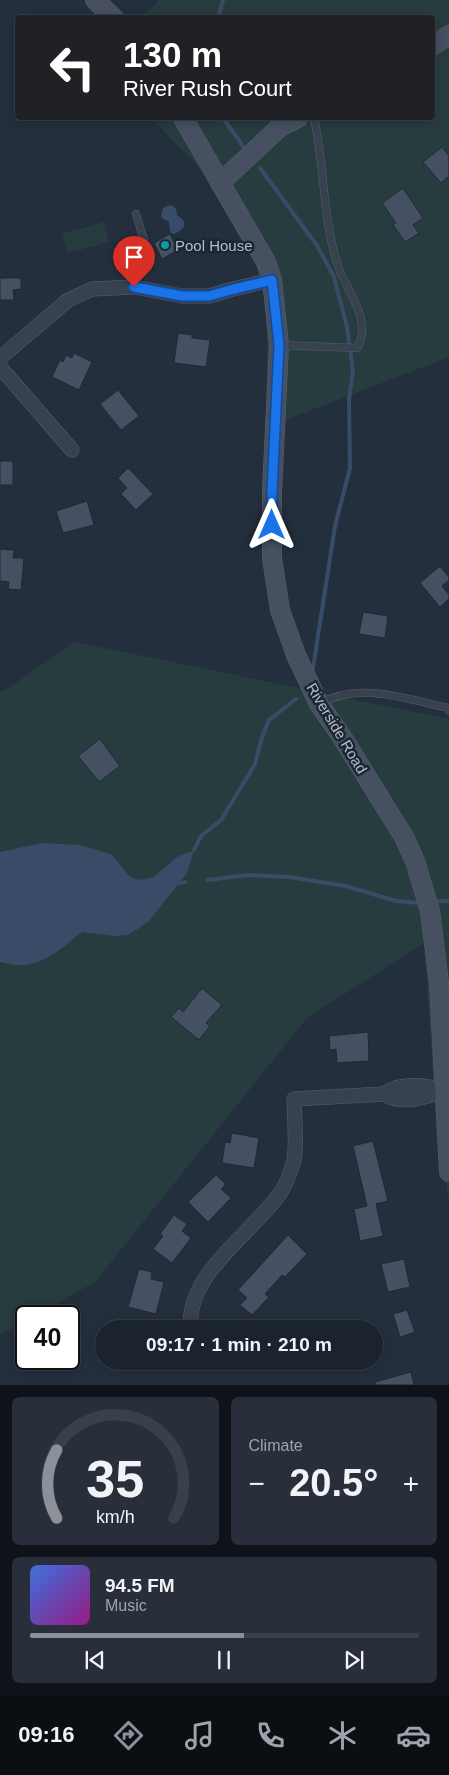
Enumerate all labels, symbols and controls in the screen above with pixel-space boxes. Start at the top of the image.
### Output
icon: left [40,35,105,100]
text: 130 m [123,35,222,74]
text: River Rush Court [123,76,292,101]
pin [113,236,155,287]
place label: Pool House [175,237,253,254]
marker: Pool House [159,239,171,251]
icon: arrive [120,243,148,271]
position arrow [245,498,297,550]
street label: Riverside Road [303,680,371,776]
speed limit sign: 40 [15,1305,80,1370]
text: 09:17 · 1 min · 210 m [146,1334,332,1355]
text: Climate [249,1437,303,1454]
text: 35 [86,1450,144,1508]
text: 20.5° [289,1462,378,1504]
text: − [249,1468,265,1499]
text: + [403,1468,419,1499]
text: km/h [96,1507,135,1527]
text: 94.5 FM [105,1575,175,1596]
text: Music [105,1597,147,1614]
icon: previous [81,1646,109,1674]
icon: pause [210,1646,238,1674]
icon: next [340,1646,368,1674]
icon: directions [111,1718,146,1753]
icon: music [182,1718,217,1753]
icon: phone [253,1718,288,1753]
icon: climate [325,1718,360,1753]
icon: car [396,1718,431,1753]
text: 09:16 [18,1722,74,1747]

